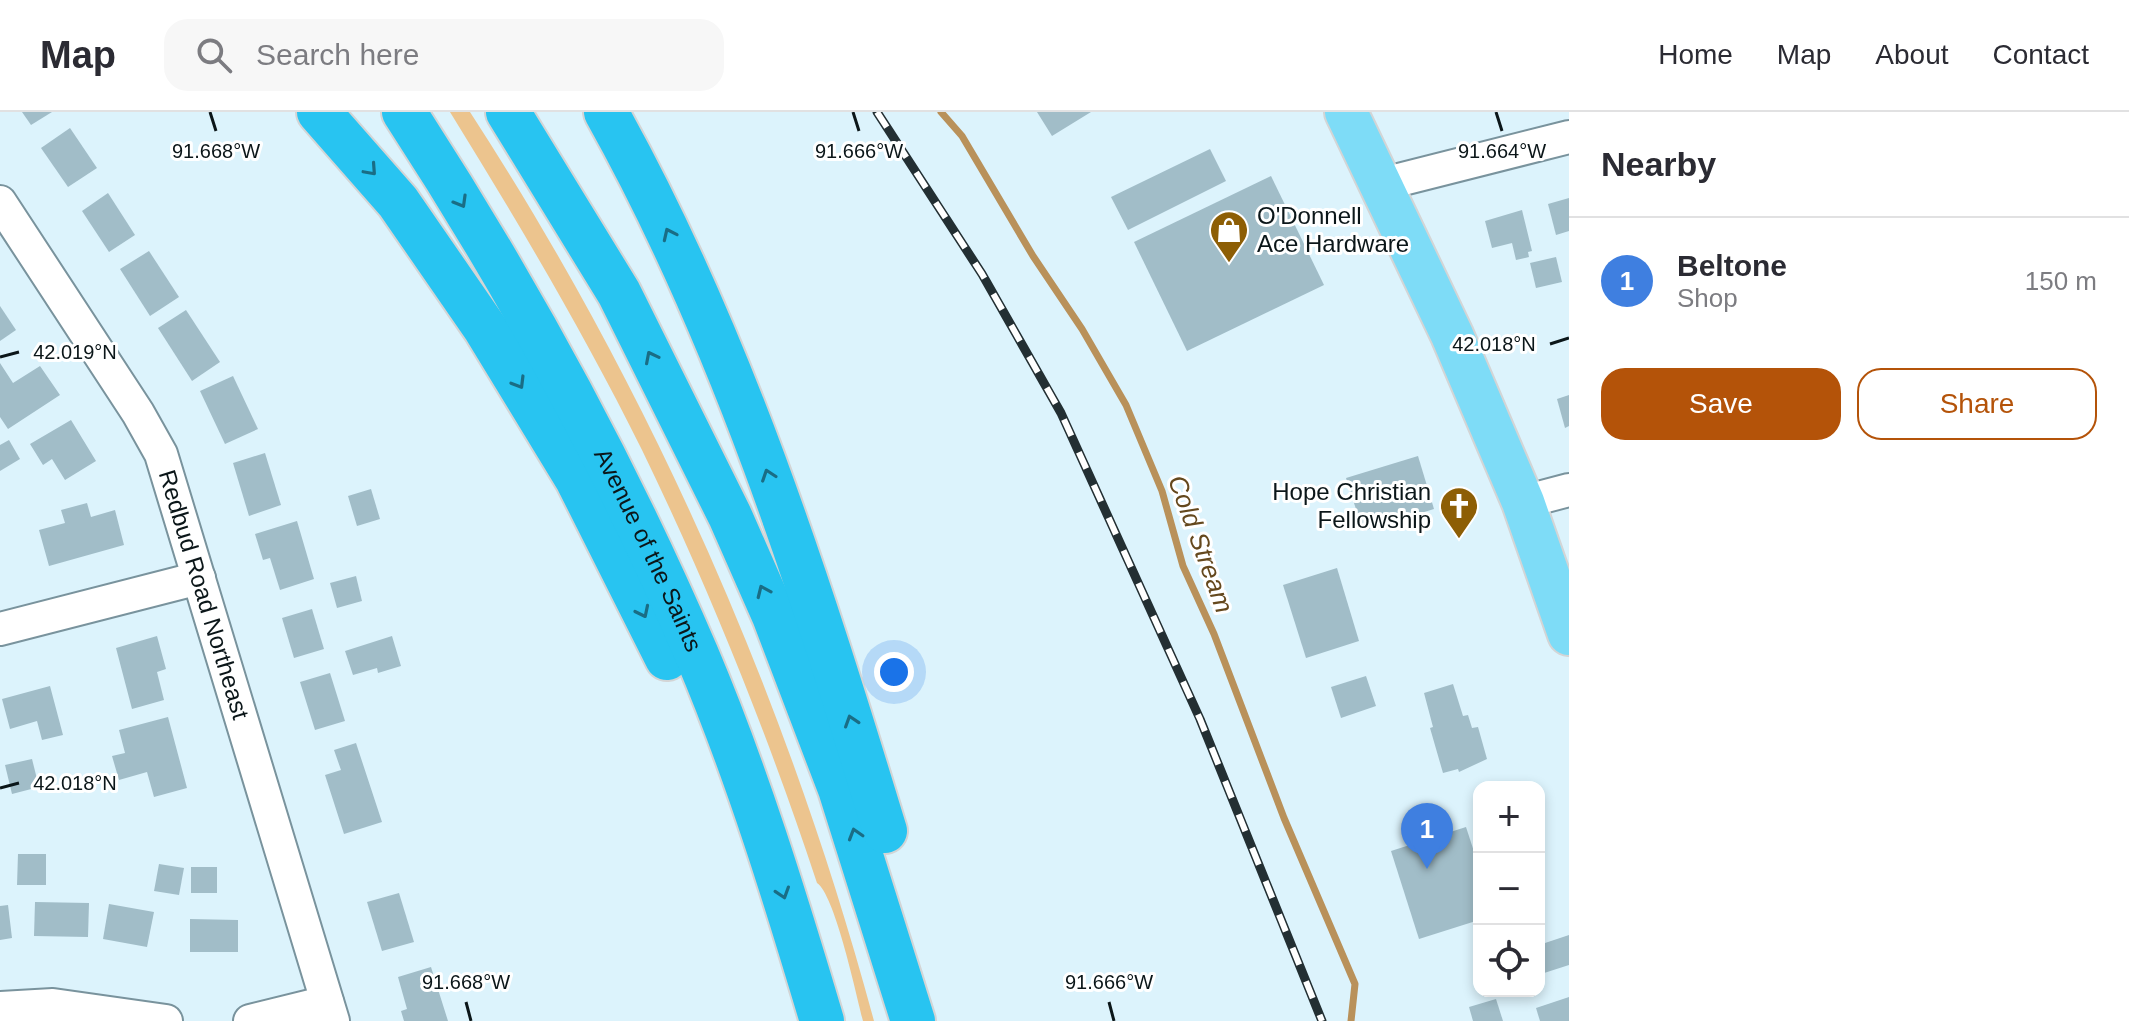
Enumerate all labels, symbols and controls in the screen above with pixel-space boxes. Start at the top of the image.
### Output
search box [164,19,724,91]
icon: search [192,33,236,77]
text: Map [40,34,116,76]
text: Search here [256,38,419,71]
text: Home [1658,39,1733,70]
text: Map [1777,39,1831,70]
text: About [1875,39,1949,70]
text: Contact [1993,39,2089,70]
text: 91.668°W [172,140,260,162]
text: 91.666°W [815,140,903,162]
text: 91.664°W [1458,140,1546,162]
text: Nearby [1601,145,1716,183]
one-way arrow [361,161,376,176]
one-way arrow [451,193,466,208]
place label: O'Donnell Ace Hardware [1257,202,1409,257]
shop icon: O'Donnell Ace Hardware [1208,209,1250,264]
one-way arrow [663,228,679,243]
text: Beltone [1677,249,1787,282]
text: 1 [1620,266,1634,296]
text: 150 m [2025,266,2097,296]
text: Shop [1677,283,1738,313]
text: 42.018°N [1452,333,1536,355]
text: 42.019°N [33,341,117,363]
one-way arrow [645,350,660,365]
button: Save [1601,368,1841,440]
button: Share [1857,368,2097,440]
one-way arrow [510,374,525,389]
street label: Avenue of the Saints [589,444,708,655]
street label: Redbud Road Northeast [154,467,255,723]
one-way arrow [762,468,778,482]
water label: Cold Stream [1162,471,1240,617]
place label: Hope Christian Fellowship [1272,478,1431,533]
church icon: Hope Christian Fellowship [1438,485,1480,540]
one-way arrow [757,585,773,599]
one-way arrow [634,603,649,618]
your location [874,652,914,692]
one-way arrow [845,714,861,728]
text: 42.018°N [33,772,117,794]
map controls [1473,781,1545,997]
button: + [1473,781,1545,853]
pin: 1 [1401,803,1453,869]
one-way arrow [848,828,864,842]
button: − [1473,853,1545,925]
one-way arrow [774,886,790,900]
button: locate [1473,925,1545,997]
text: 91.668°W [422,971,510,993]
text: 91.666°W [1065,971,1153,993]

